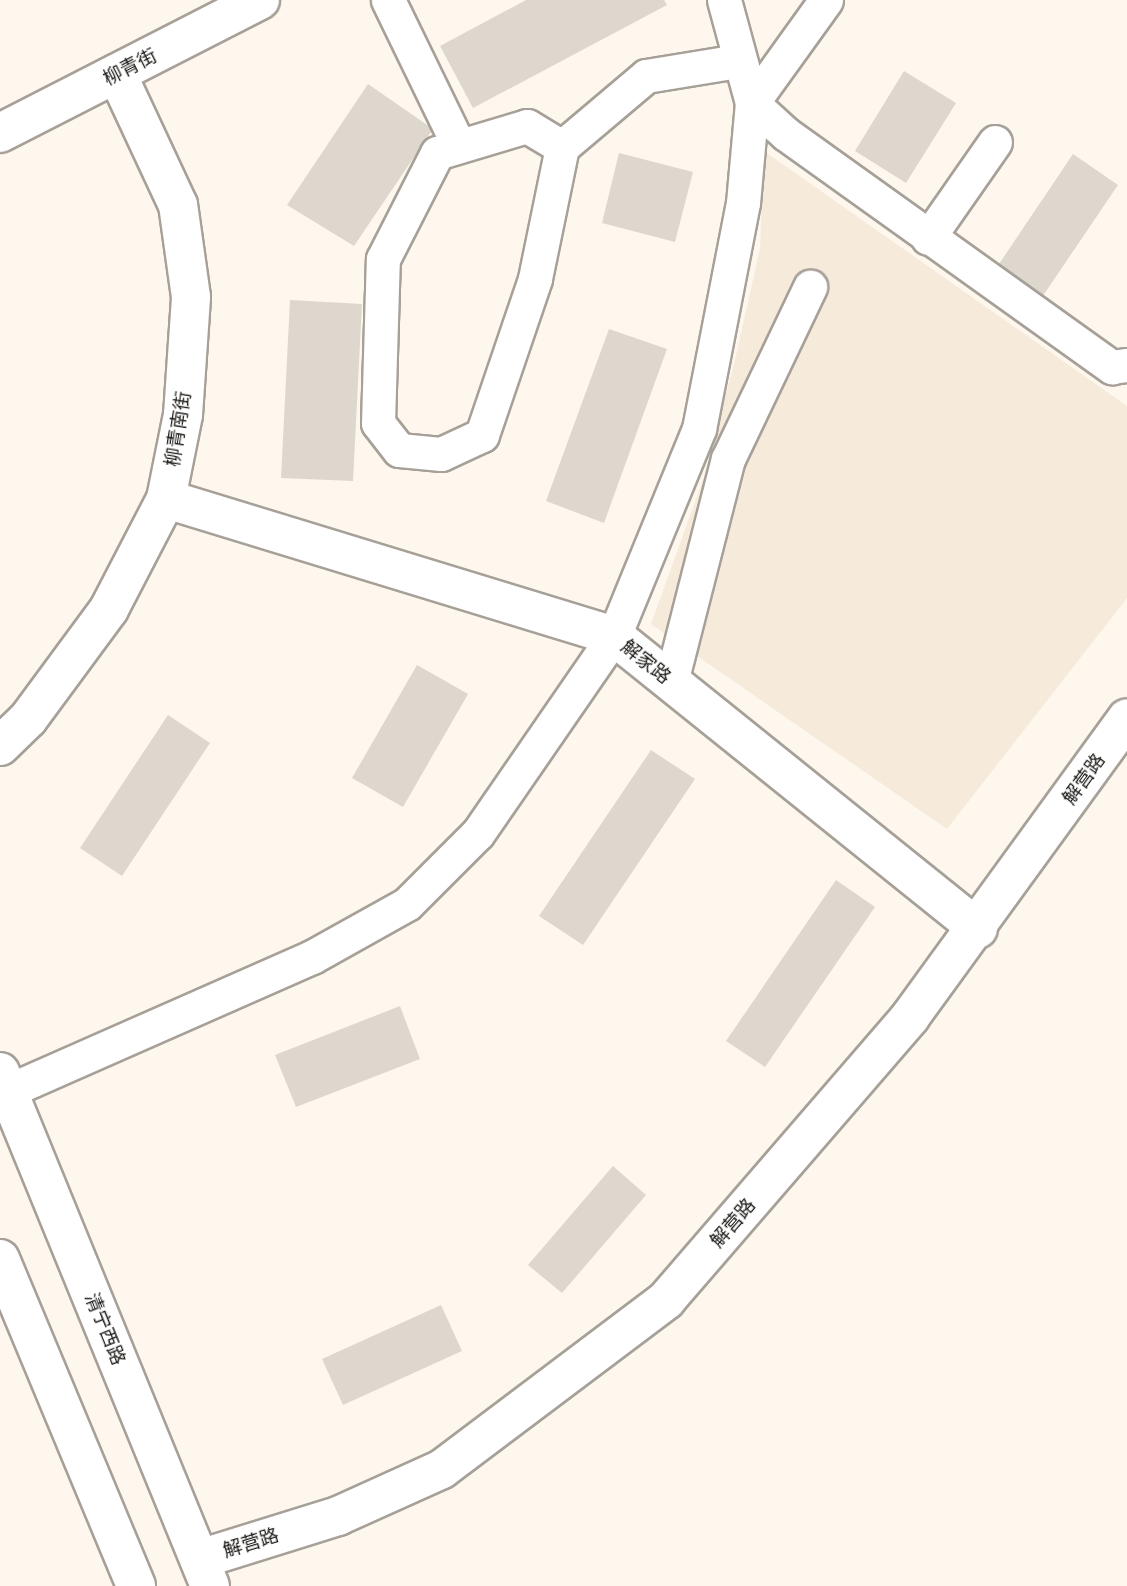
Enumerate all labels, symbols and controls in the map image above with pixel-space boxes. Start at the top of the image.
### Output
street label: 柳青街 [99,44,161,90]
street label: 柳青南街 [161,390,195,468]
street label: 解家路 [617,635,675,689]
street label: 解营路 [1058,749,1110,809]
street label: 解营路 [706,1194,760,1252]
street label: 清宁西路 [80,1289,130,1369]
street label: 解营路 [220,1524,282,1562]

